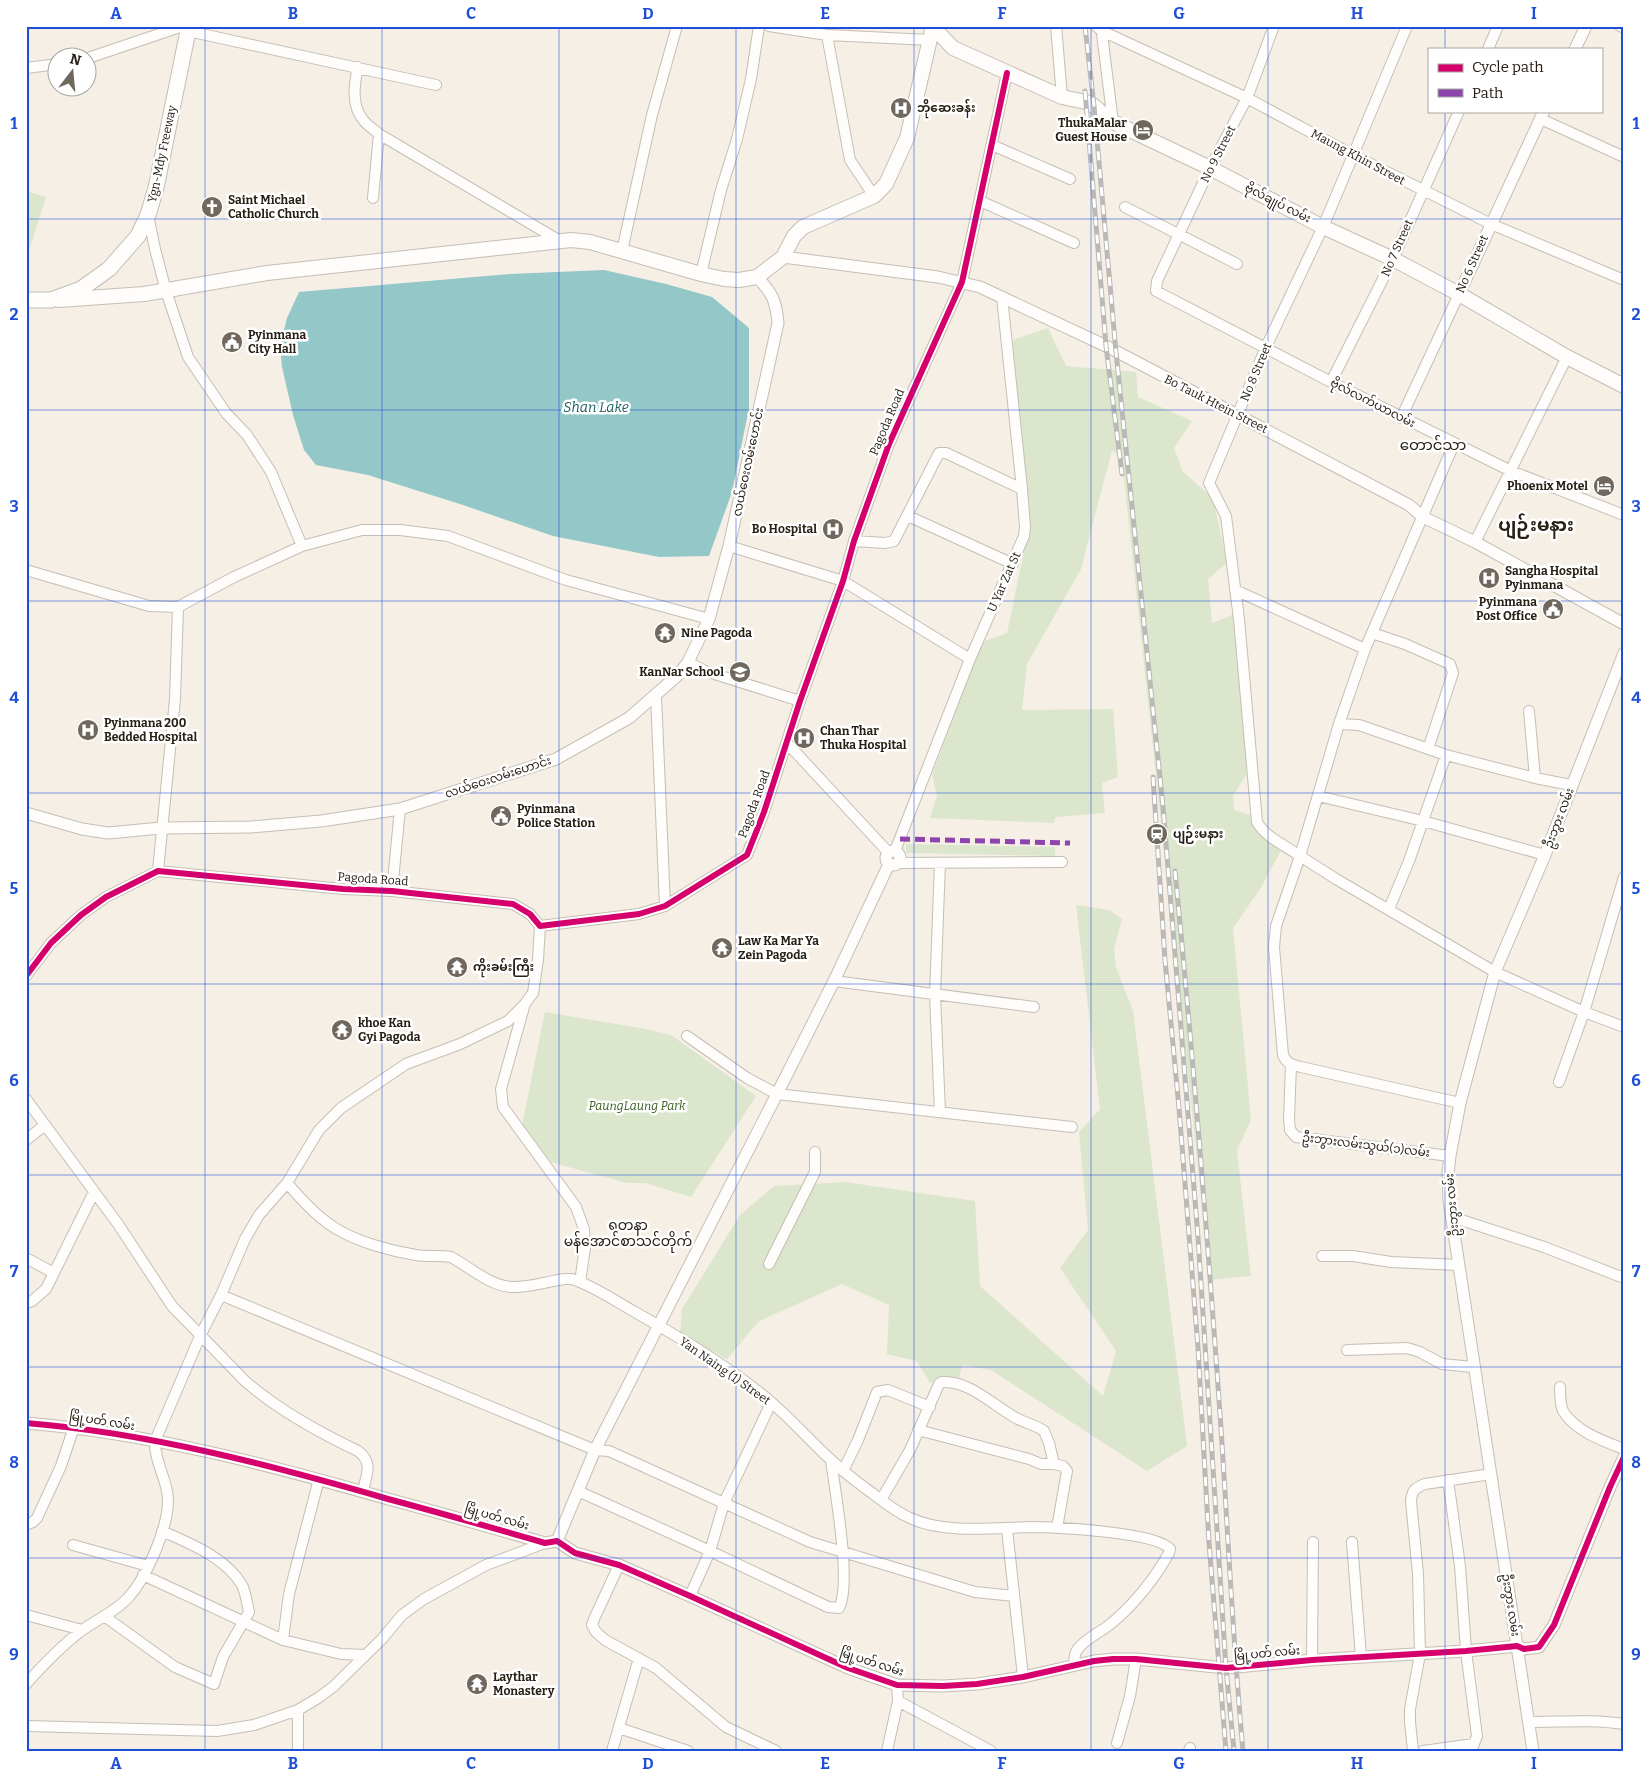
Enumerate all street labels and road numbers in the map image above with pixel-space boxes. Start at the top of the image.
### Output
street label: Ygn-Mdy Freeway [145,103,179,204]
street label: No 9 Street [1198,123,1239,185]
street label: Maung Khin Street [1309,126,1408,188]
street label: ဗိုလ်ချုပ် လမ်း [1241,179,1314,228]
street label: No 7 Street [1378,217,1416,279]
street label: No 6 Street [1453,232,1491,295]
street label: No 8 Street [1237,340,1275,403]
street label: Bo Tauk Htein Street [1162,372,1271,436]
street label: ဗိုလ်လက်ယာလမ်း [1327,374,1419,433]
street label: Pagoda Road [867,387,907,457]
street label: လယ်ဝေးလမ်းဟောင်း [728,406,766,518]
street label: U Yar Zat St [985,549,1024,614]
street label: လယ်ဝေးလမ်းဟောင်း [443,751,553,801]
street label: Pagoda Road [735,768,773,840]
street label: ဦးဘွား လမ်း [1539,785,1580,851]
street label: Pagoda Road [337,870,409,888]
street label: ဦးဘွားလမ်းသွယ်(၁)လမ်း [1301,1128,1431,1163]
street label: ဦးဘွား လမ်း [1440,1173,1465,1237]
street label: Yan Naing (1) Street [677,1334,774,1408]
street label: မြို့ပတ် လမ်း [68,1407,136,1436]
street label: မြို့ပတ် လမ်း [462,1499,531,1536]
street label: ဦးဘွား လမ်း [1496,1572,1525,1638]
street label: မြို့ပတ် လမ်း [1233,1641,1301,1666]
street label: မြို့ပတ် လမ်း [837,1643,906,1682]

